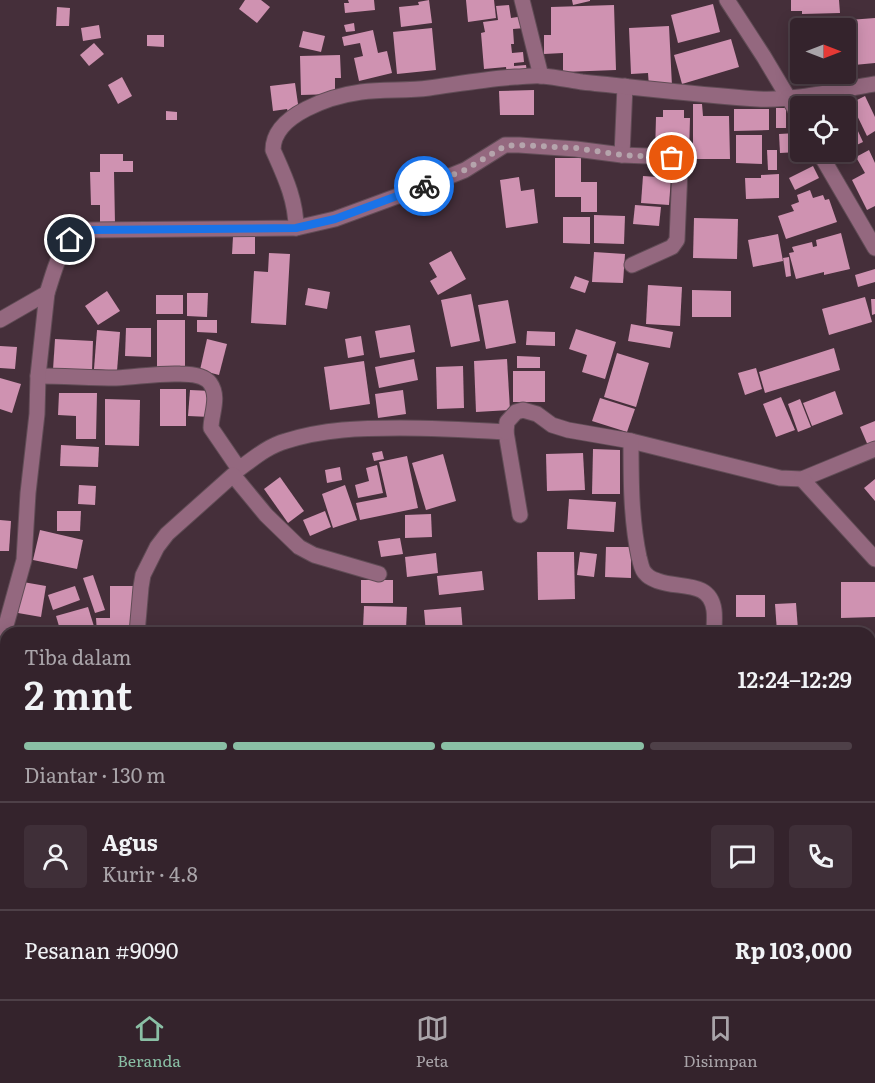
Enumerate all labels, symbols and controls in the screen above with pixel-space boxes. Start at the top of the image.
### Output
north arrow [790,18,856,84]
map controls [790,18,856,162]
button: locate [790,96,856,162]
pin [646,132,697,183]
icon: bag [655,141,688,174]
courier [394,156,454,216]
icon: bike [408,170,441,203]
pin [44,214,95,265]
icon: home [53,223,86,256]
text: Tiba dalam [24,641,131,671]
text: 12:24–12:29 [737,662,852,695]
text: 2 mnt [24,664,132,722]
text: Diantar · 130 m [24,759,166,789]
button: person [24,825,87,888]
text: Agus [102,825,158,858]
button: chat [711,825,774,888]
button: phone [789,825,852,888]
text: Kurir · 4.8 [102,858,198,888]
text: Pesanan #9090 [24,933,178,966]
text: Rp 103,000 [735,933,852,966]
tab: Beranda [117,1012,181,1072]
tab: Peta [416,1012,449,1072]
tab: Disimpan [683,1012,758,1072]

